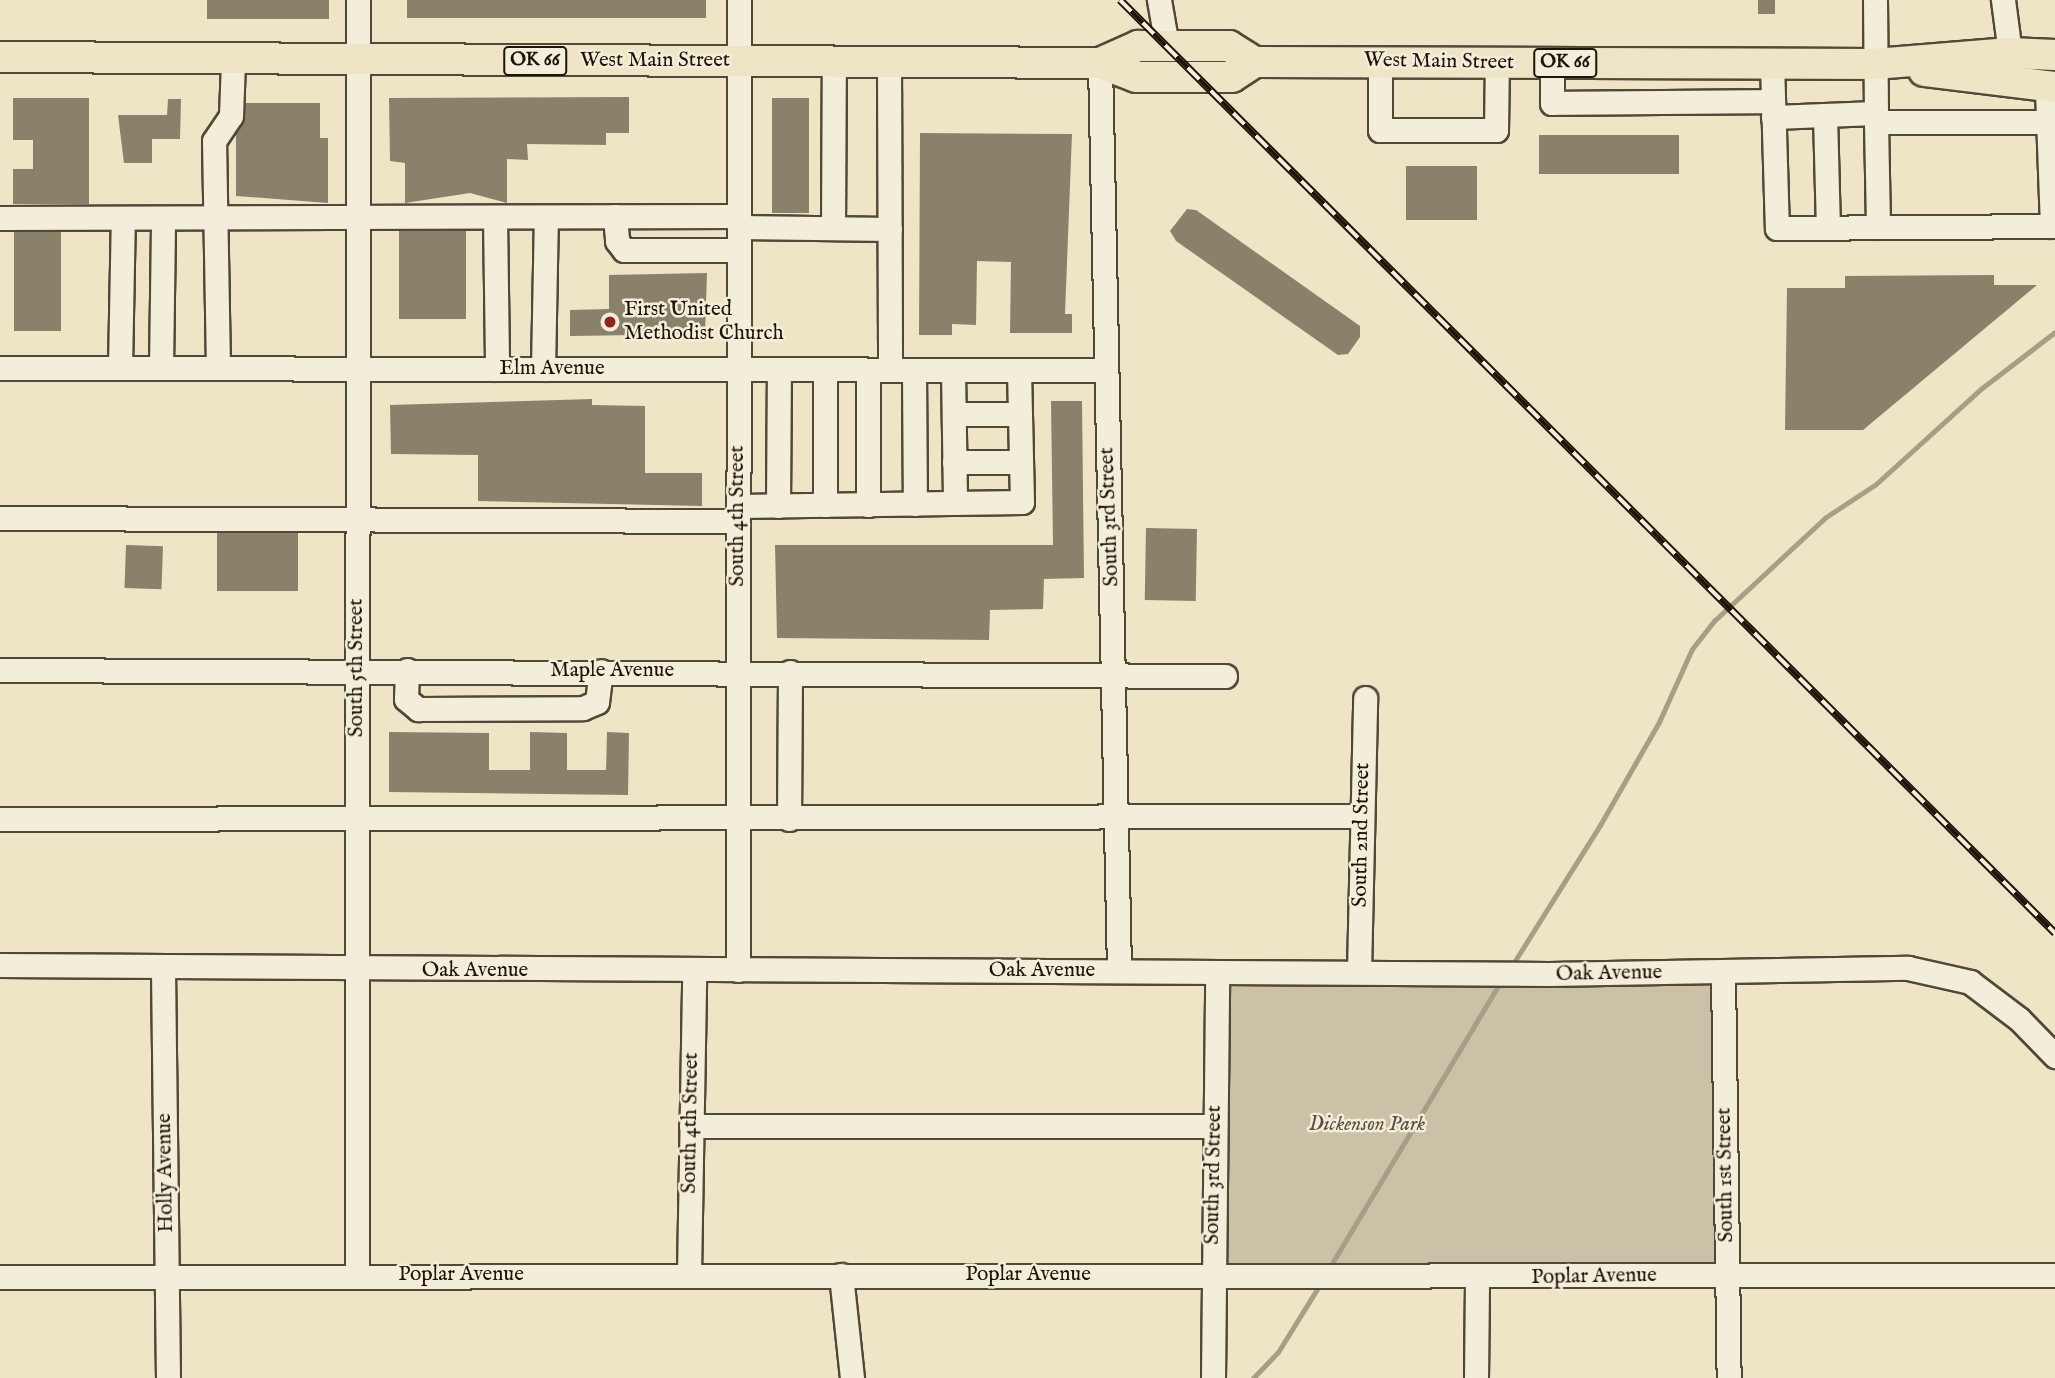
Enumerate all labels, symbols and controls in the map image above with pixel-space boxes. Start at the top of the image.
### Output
road number: OK 66 [502,45,568,76]
street label: West Main Street [580,48,730,74]
street label: West Main Street [1364,48,1514,76]
road number: OK 66 [1532,48,1598,78]
place label: First United Methodist Church [624,297,784,347]
marker: First United Methodist Church [602,314,618,330]
street label: Elm Avenue [499,356,605,382]
street label: South 4th Street [725,445,751,587]
street label: South 3rd Street [1095,447,1125,587]
street label: South 5th Street [344,599,370,737]
street label: Maple Avenue [550,658,674,684]
street label: South 2nd Street [1348,762,1376,908]
street label: Oak Avenue [422,958,528,984]
street label: Oak Avenue [989,958,1095,984]
street label: Oak Avenue [1556,960,1662,988]
street label: South 4th Street [677,1052,705,1194]
street label: South 3rd Street [1200,1105,1228,1245]
street label: South 1st Street [1712,1107,1740,1243]
park label: Dickenson Park [1309,1112,1425,1138]
street label: Holly Avenue [152,1113,180,1233]
street label: Poplar Avenue [398,1262,524,1288]
street label: Poplar Avenue [965,1262,1091,1288]
street label: Poplar Avenue [1531,1263,1657,1291]

